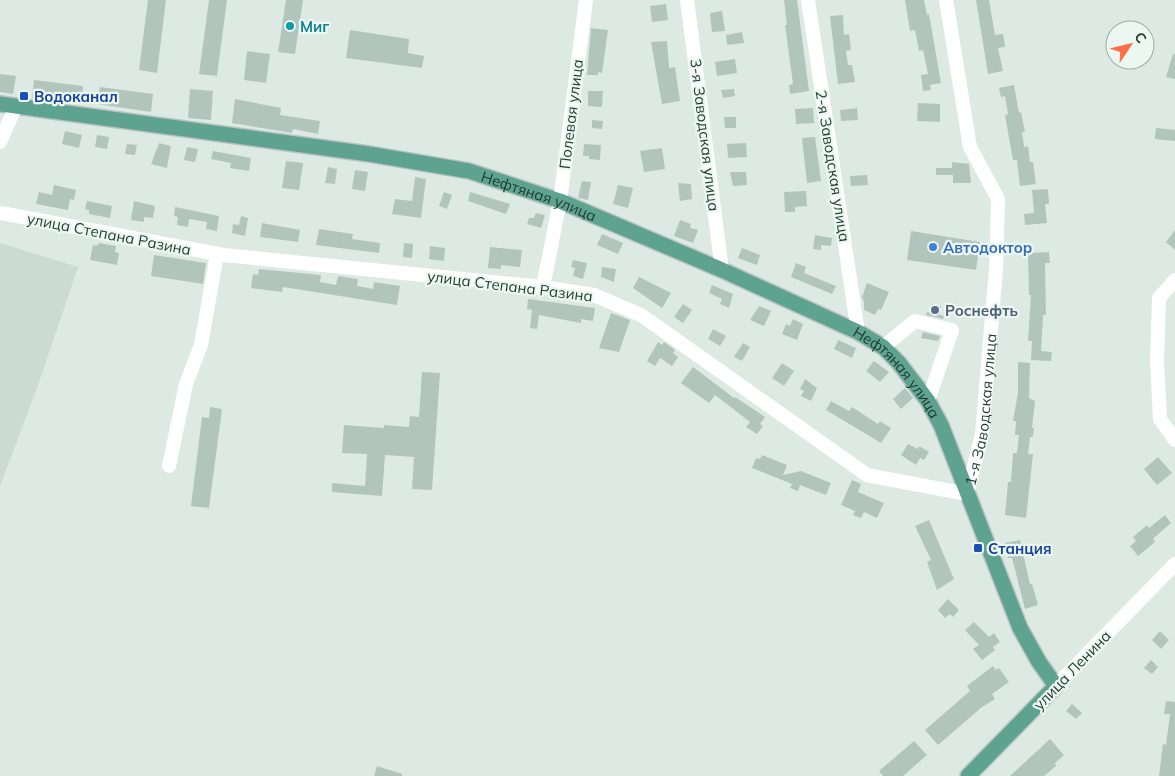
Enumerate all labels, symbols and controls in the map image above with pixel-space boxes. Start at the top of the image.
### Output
place label: Миг [300,17,329,36]
marker: Миг [284,20,296,32]
north arrow [1105,20,1155,70]
text: С [1131,28,1151,47]
street label: Полевая улица [555,58,587,170]
street label: 3-я Заводская улица [686,58,724,212]
place label: Водоканал [34,87,118,106]
street label: 2-я Заводская улица [812,89,854,243]
marker: Водоканал [18,90,30,102]
street label: Нефтяная улица [479,166,600,225]
street label: улица Степана Разина [25,209,193,259]
place label: Автодоктор [943,238,1032,257]
marker: Автодоктор [927,241,939,253]
street label: улица Степана Разина [426,266,594,306]
place label: Роснефть [945,301,1018,320]
marker: Роснефть [929,304,941,316]
street label: Нефтяная улица [850,322,945,421]
street label: 1-я Заводская улица [960,333,1000,487]
place label: Станция [988,539,1052,558]
marker: Станция [972,542,984,554]
street label: улица Ленина [1029,626,1115,714]

